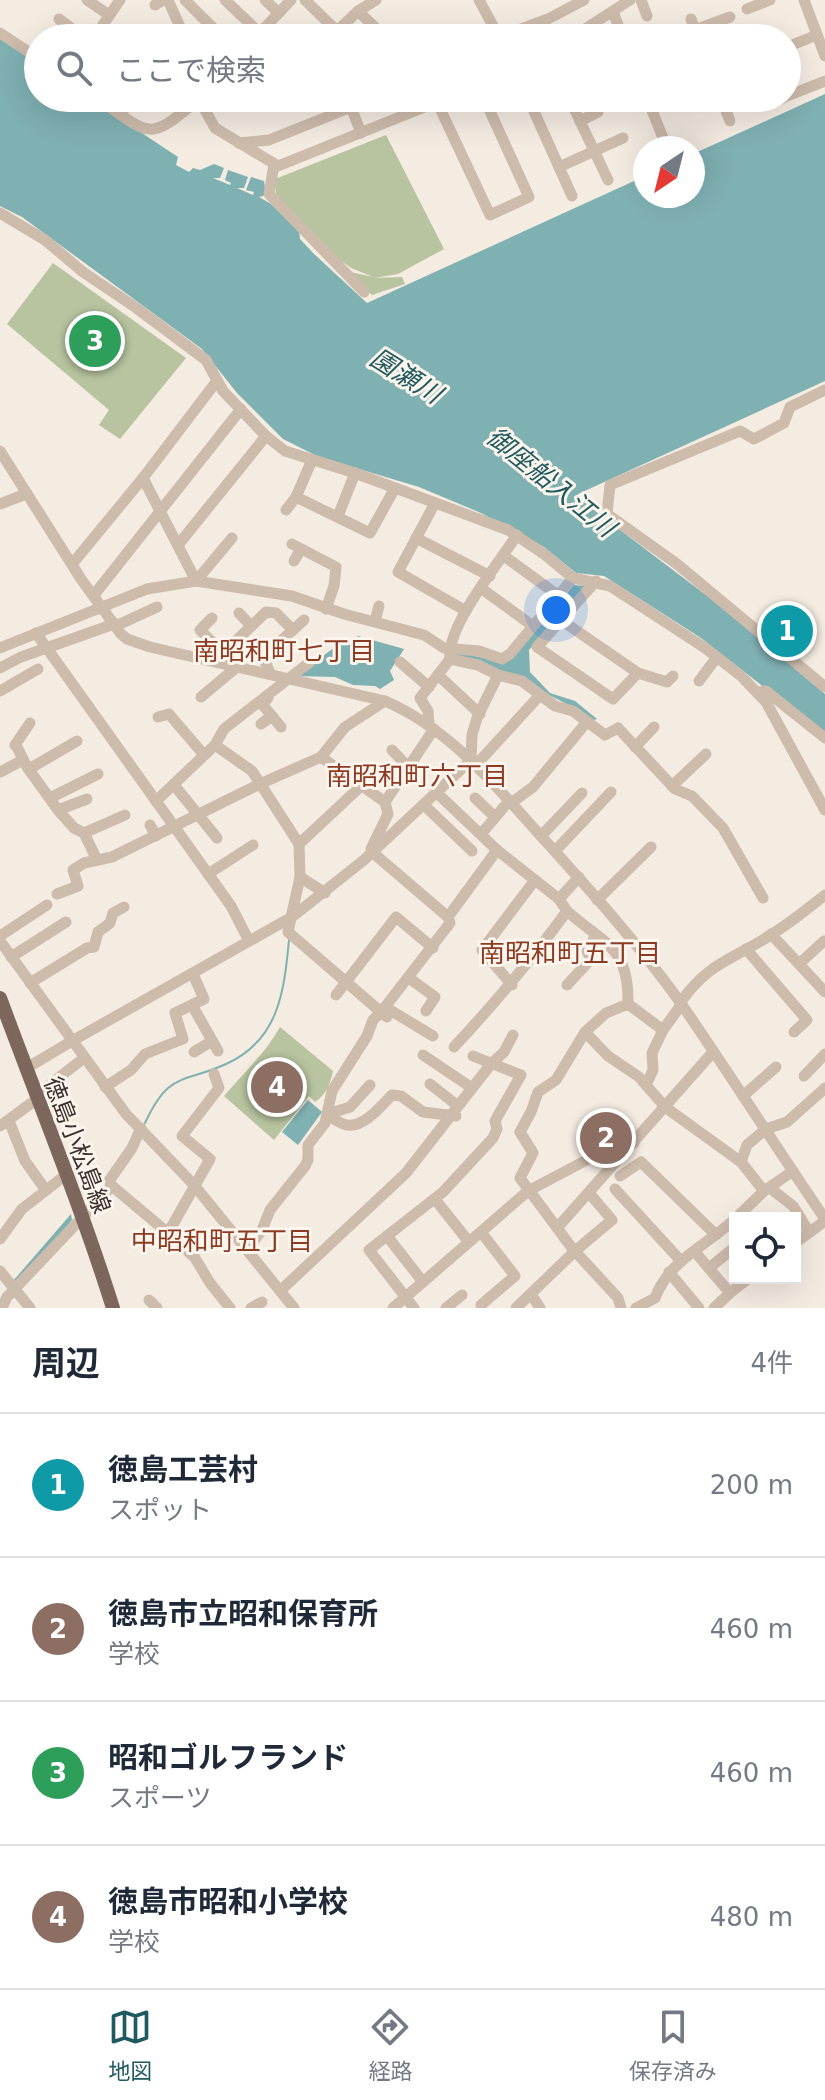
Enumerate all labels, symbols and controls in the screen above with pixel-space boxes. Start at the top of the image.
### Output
search box [24,24,801,112]
icon: search [52,46,96,90]
text: ここで検索 [116,53,266,88]
north arrow [633,136,705,208]
pin: 3 [69,311,121,371]
water label: 園瀬川 [365,343,450,411]
water label: 御座船入江川 [481,421,623,545]
your location [536,590,576,630]
pin: 1 [761,601,813,661]
district label: 南昭和町七丁目 [193,636,375,666]
district label: 南昭和町六丁目 [326,761,508,791]
district label: 南昭和町五丁目 [479,938,661,968]
pin: 4 [251,1057,303,1117]
street label: 徳島小松島線 [38,1073,116,1217]
pin: 2 [580,1108,632,1168]
map controls [729,1212,801,1284]
button: locate [729,1212,801,1284]
district label: 中昭和町五丁目 [131,1226,313,1256]
text: 周辺 [32,1343,100,1383]
text: 4件 [750,1348,793,1378]
text: 徳島工芸村 [108,1452,258,1487]
text: 1 [49,1470,67,1500]
text: 200 m [710,1470,793,1500]
text: スポット [108,1495,212,1525]
text: 徳島市立昭和保育所 [108,1596,378,1631]
text: 2 [49,1614,67,1644]
text: 460 m [710,1614,793,1644]
text: 学校 [108,1639,160,1669]
text: 昭和ゴルフランド [108,1740,348,1775]
text: 3 [49,1758,67,1788]
text: 460 m [710,1758,793,1788]
text: スポーツ [108,1783,211,1813]
text: 徳島市昭和小学校 [108,1884,348,1919]
text: 4 [49,1902,67,1932]
text: 480 m [710,1902,793,1932]
text: 学校 [108,1927,160,1957]
tab: 地図 [108,2005,152,2085]
tab: 経路 [368,2005,413,2085]
tab: 保存済み [629,2005,717,2085]

